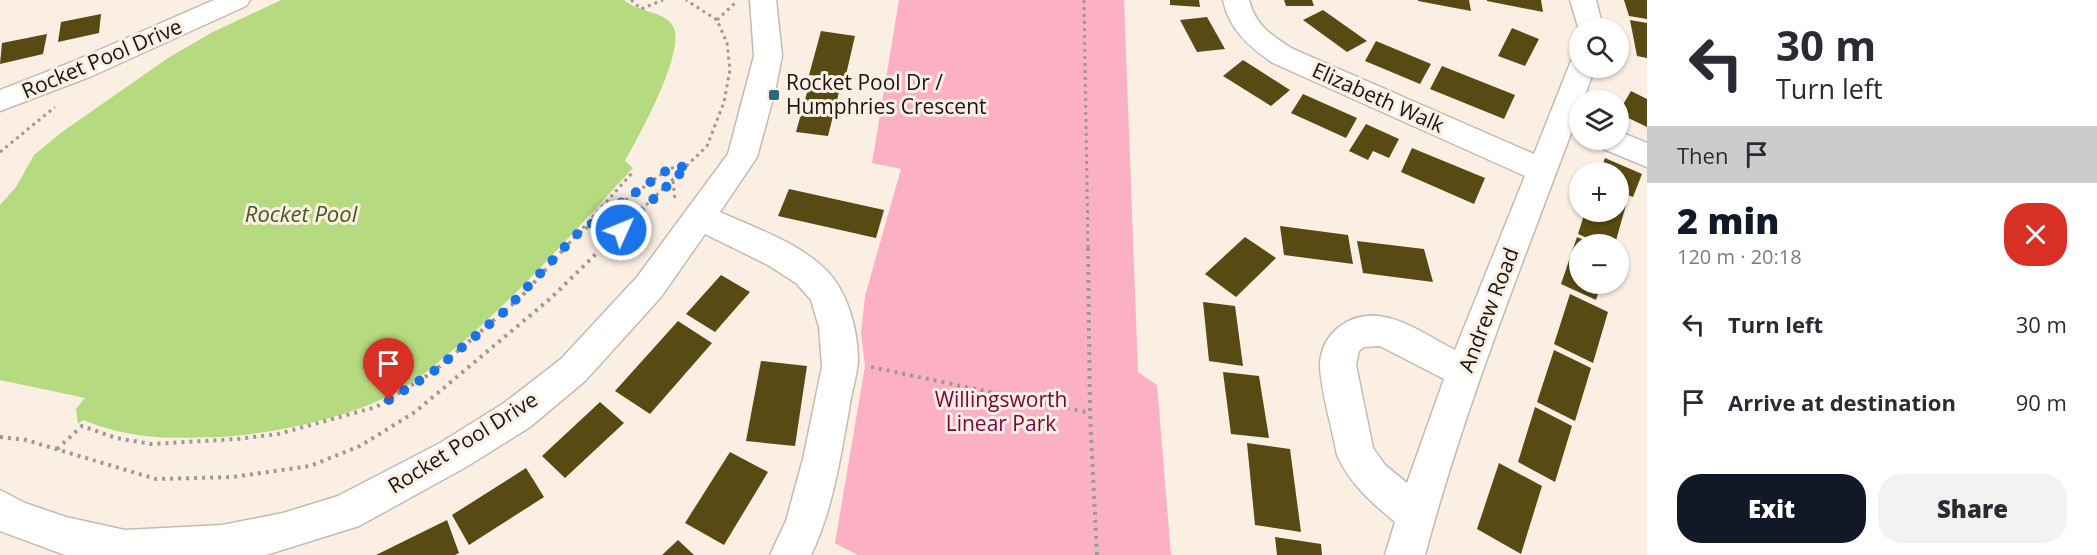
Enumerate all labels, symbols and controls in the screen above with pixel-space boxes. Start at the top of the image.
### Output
street label: Rocket Pool Drive [17,12,186,104]
text: 30 m [1776,16,1876,73]
map controls [1569,18,1629,294]
button: search [1569,18,1629,78]
icon: left [1677,24,1755,102]
street label: Elizabeth Walk [1308,55,1449,139]
place label: Rocket Pool Dr / Humphries Crescent [786,68,987,120]
text: Turn left [1776,70,1883,107]
marker: Rocket Pool Dr / Humphries Crescent [767,88,781,102]
button: layers [1569,90,1629,150]
icon: arrive [1740,138,1773,171]
text: Then [1677,140,1728,170]
button: + [1569,162,1629,222]
text: 2 min [1677,196,1779,245]
water label: Rocket Pool [245,198,358,228]
position arrow [589,198,653,262]
button: close [2004,203,2067,266]
button: − [1569,234,1629,294]
street label: Andrew Road [1451,243,1525,376]
text: 120 m · 20:18 [1677,243,1802,270]
icon: left [1677,308,1710,341]
text: Turn left [1728,309,1823,339]
text: 30 m [2016,309,2067,339]
pin [363,338,414,400]
icon: arrive [372,347,405,380]
street label: Rocket Pool Drive [382,385,543,499]
park label: Willingsworth Linear Park [935,385,1067,437]
icon: arrive [1677,386,1710,419]
text: Arrive at destination [1728,387,1956,417]
text: 90 m [2016,387,2067,417]
button: Exit [1677,474,1866,543]
button: Share [1878,474,2067,543]

